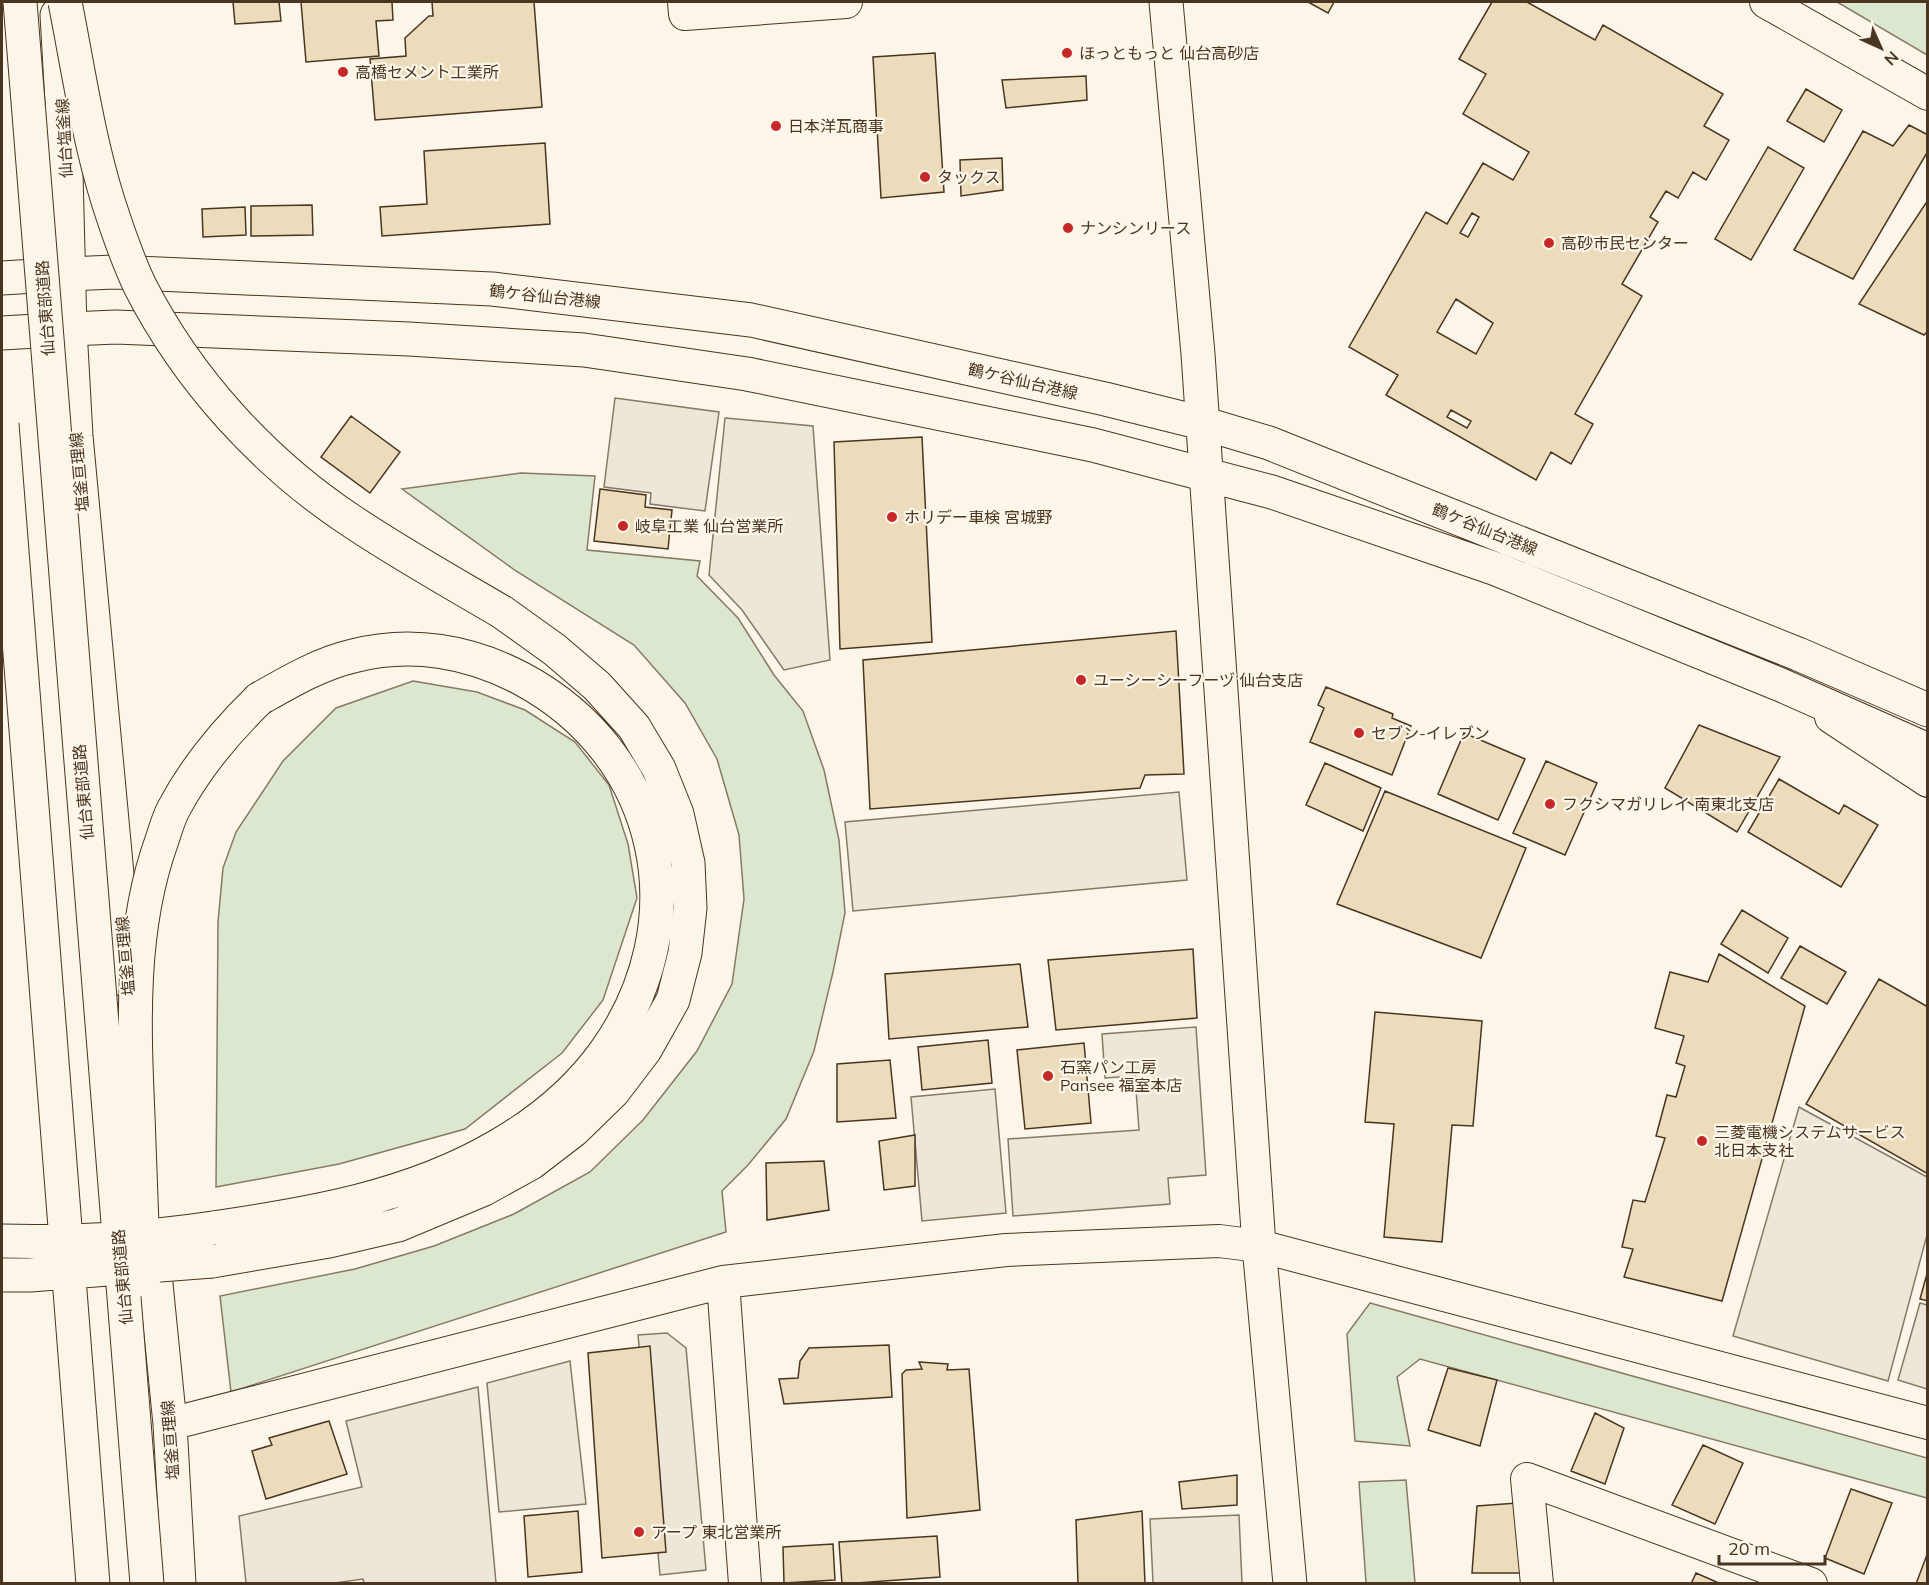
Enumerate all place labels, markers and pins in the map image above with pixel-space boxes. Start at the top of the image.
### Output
place label: ほっともっと 仙台高砂店 [1079,43,1259,63]
marker: ほっともっと 仙台高砂店 [1060,46,1074,60]
place label: 高橋セメント工業所 [355,62,499,82]
marker: 高橋セメント工業所 [336,65,350,79]
place label: 日本洋瓦商事 [788,116,884,136]
marker: 日本洋瓦商事 [769,119,783,133]
place label: タックス [937,167,1001,187]
marker: タックス [918,170,932,184]
place label: ナンシンリース [1080,218,1191,238]
marker: ナンシンリース [1061,221,1075,235]
place label: 高砂市民センター [1561,233,1689,253]
marker: 高砂市民センター [1542,236,1556,250]
place label: ホリデー車検 宮城野 [904,507,1052,527]
marker: ホリデー車検 宮城野 [885,510,899,524]
place label: 岐阜工業 仙台営業所 [635,516,783,536]
marker: 岐阜工業 仙台営業所 [616,519,630,533]
place label: ユーシーシーフーヅ 仙台支店 [1093,670,1303,690]
marker: ユーシーシーフーヅ 仙台支店 [1074,673,1088,687]
place label: セブン-イレブン [1371,723,1490,743]
marker: セブン-イレブン [1352,726,1366,740]
place label: フクシマガリレイ 南東北支店 [1562,794,1774,814]
marker: フクシマガリレイ 南東北支店 [1543,797,1557,811]
place label: 石窯パン工房 Pansee 福室本店 [1060,1057,1183,1095]
marker: 石窯パン工房 Pansee 福室本店 [1041,1069,1055,1083]
place label: 三菱電機システムサービス 北日本支社 [1714,1122,1906,1160]
marker: 三菱電機システムサービス 北日本支社 [1695,1134,1709,1148]
place label: アープ 東北営業所 [651,1522,781,1542]
marker: アープ 東北営業所 [632,1525,646,1539]

